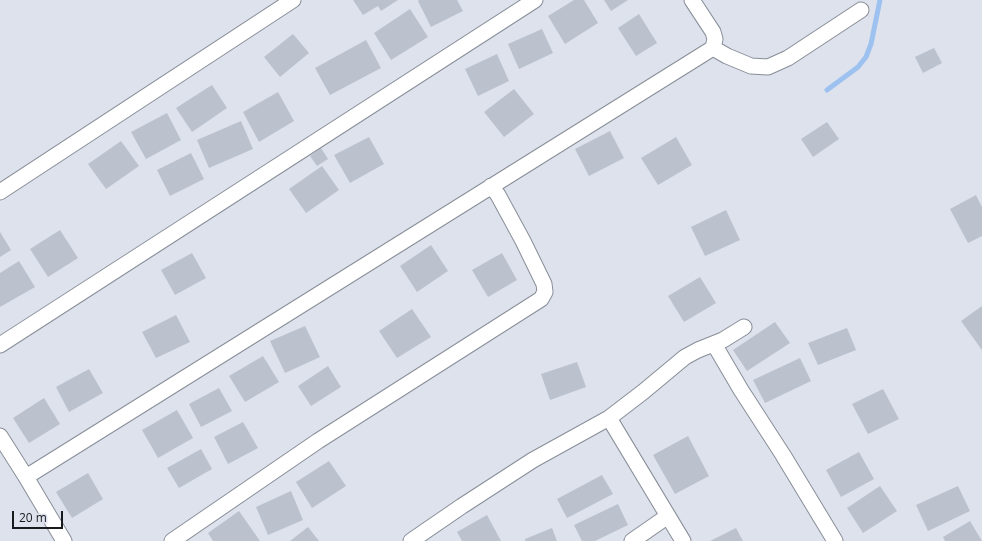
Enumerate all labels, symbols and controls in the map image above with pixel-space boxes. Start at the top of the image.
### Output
scale bar [14,503,65,529]
text: 20 m [19,509,47,526]

